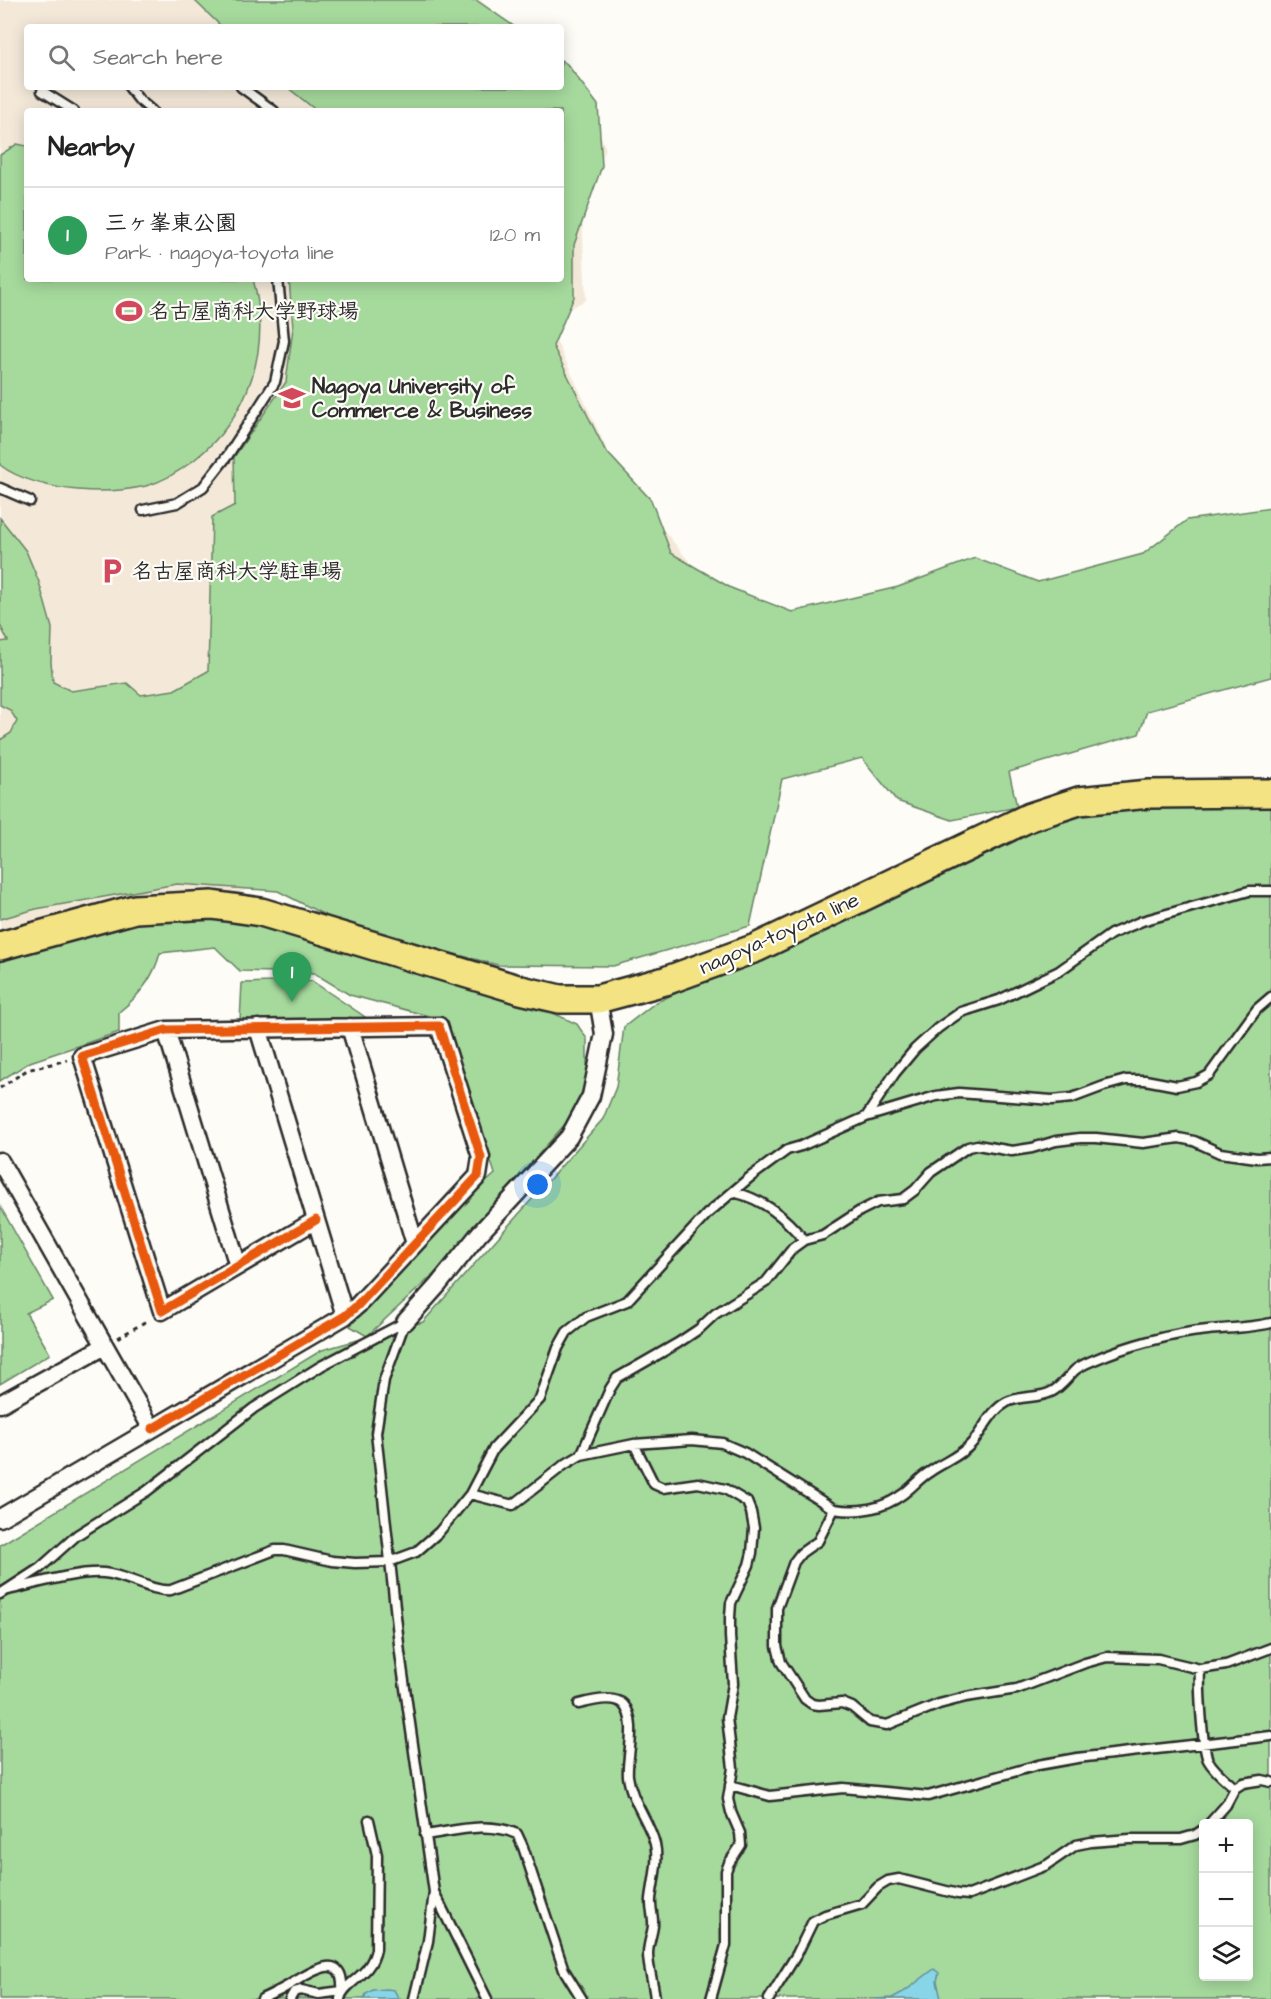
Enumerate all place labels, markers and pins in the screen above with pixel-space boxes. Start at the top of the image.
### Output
sports icon: 名古屋商科大学野球場 [114,296,144,326]
place label: 名古屋商科大学野球場 [149,297,359,326]
place label: Nagoya University of Commerce & Business [312,372,533,425]
school or university icon: Nagoya University of Commerce & Business [277,383,307,413]
parking icon: 名古屋商科大学駐車場 [97,556,127,586]
place label: 名古屋商科大学駐車場 [132,557,342,586]
pin: 1 [272,952,312,1002]

